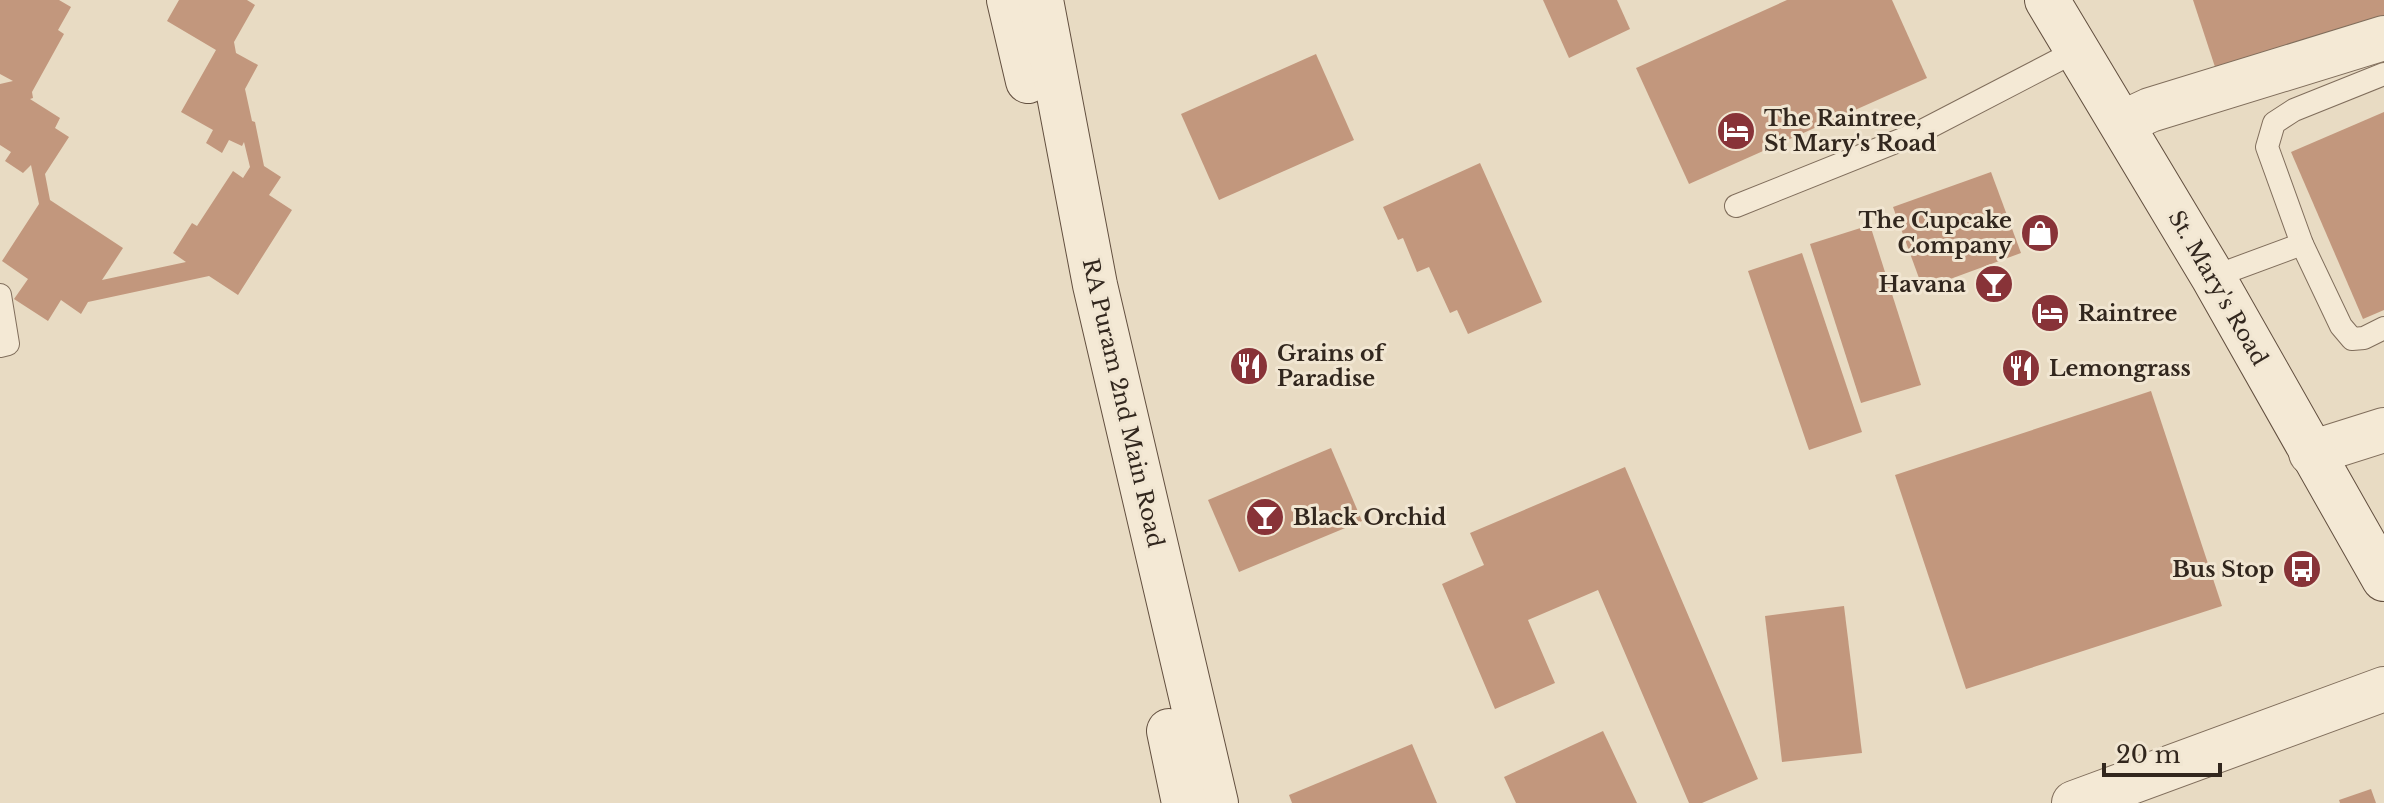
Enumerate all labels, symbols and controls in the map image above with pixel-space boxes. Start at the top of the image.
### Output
place label: The Raintree, St Mary's Road [1764,105,1936,157]
hotel icon: The Raintree, St Mary's Road [1715,110,1757,152]
street label: St. Mary's Road [2163,206,2273,370]
place label: The Cupcake Company [1858,207,2013,259]
shop icon: The Cupcake Company [2019,212,2061,254]
street label: RA Puram 2nd Main Road [1077,256,1169,550]
bar icon: Havana [1973,263,2015,305]
place label: Havana [1878,271,1966,298]
hotel icon: Raintree [2029,292,2071,334]
place label: Raintree [2078,300,2178,327]
place label: Grains of Paradise [1277,340,1386,392]
restaurant icon: Grains of Paradise [1228,345,1270,387]
restaurant icon: Lemongrass [2000,347,2042,389]
place label: Lemongrass [2049,355,2191,382]
bar icon: Black Orchid [1244,496,1286,538]
place label: Black Orchid [1293,504,1446,531]
bus stop icon: Bus Stop [2281,548,2323,590]
place label: Bus Stop [2172,556,2274,583]
scale bar [2104,727,2220,777]
text: 20 m [2116,740,2181,769]

